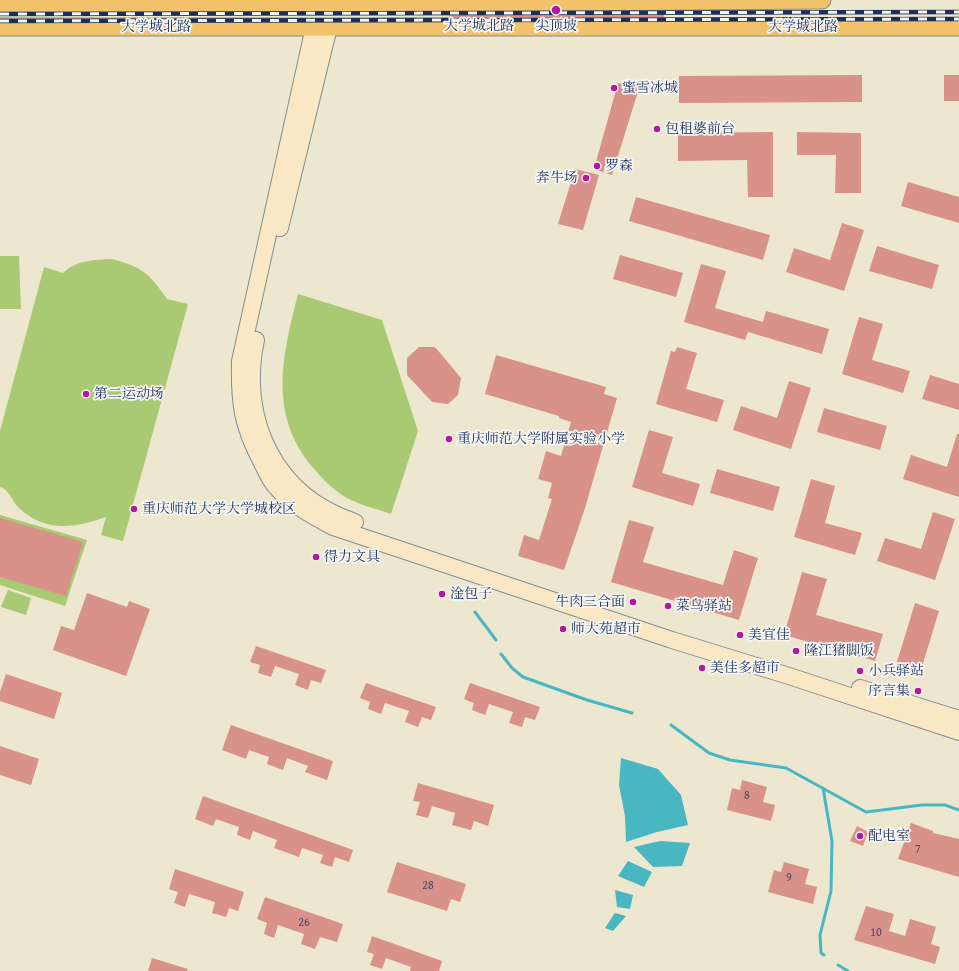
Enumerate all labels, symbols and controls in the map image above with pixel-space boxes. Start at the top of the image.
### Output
marker: 尖顶坡 [550,4,562,16]
street label: 大学城北路 [444,18,514,34]
place label: 尖顶坡 [535,18,577,34]
street label: 大学城北路 [121,19,191,35]
street label: 大学城北路 [768,19,838,35]
place label: 蜜雪冰城 [622,80,678,96]
marker: 蜜雪冰城 [609,83,619,93]
place label: 包租婆前台 [665,121,735,137]
marker: 包租婆前台 [652,124,662,134]
place label: 罗森 [605,158,633,174]
marker: 罗森 [592,161,602,171]
place label: 奔牛场 [536,170,578,186]
marker: 奔牛场 [581,173,591,183]
place label: 第二运动场 [94,386,164,402]
marker: 第二运动场 [81,389,91,399]
place label: 重庆师范大学附属实验小学 [457,431,625,447]
marker: 重庆师范大学附属实验小学 [444,434,454,444]
place label: 重庆师范大学大学城校区 [142,501,296,517]
marker: 重庆师范大学大学城校区 [129,504,139,514]
place label: 得力文具 [324,549,380,565]
marker: 得力文具 [311,552,321,562]
place label: 淦包子 [450,586,492,602]
marker: 淦包子 [437,589,447,599]
place label: 牛肉三合面 [555,594,625,610]
marker: 牛肉三合面 [628,597,638,607]
place label: 菜鸟驿站 [676,598,732,614]
marker: 菜鸟驿站 [663,601,673,611]
place label: 师大苑超市 [571,621,641,637]
marker: 师大苑超市 [558,624,568,634]
place label: 美宜佳 [748,627,790,643]
marker: 美宜佳 [735,630,745,640]
place label: 隆江猪脚饭 [804,643,874,659]
marker: 隆江猪脚饭 [791,646,801,656]
place label: 美佳多超市 [710,660,780,676]
marker: 美佳多超市 [697,663,707,673]
place label: 小兵驿站 [868,663,924,679]
marker: 小兵驿站 [855,666,865,676]
place label: 序言集 [868,683,910,699]
marker: 序言集 [913,686,923,696]
house number: 8 [744,789,750,803]
place label: 配电室 [868,828,910,844]
marker: 配电室 [855,831,865,841]
house number: 7 [915,843,921,857]
house number: 9 [786,871,792,885]
house number: 28 [422,879,434,893]
house number: 26 [298,916,310,930]
house number: 10 [870,926,882,940]

